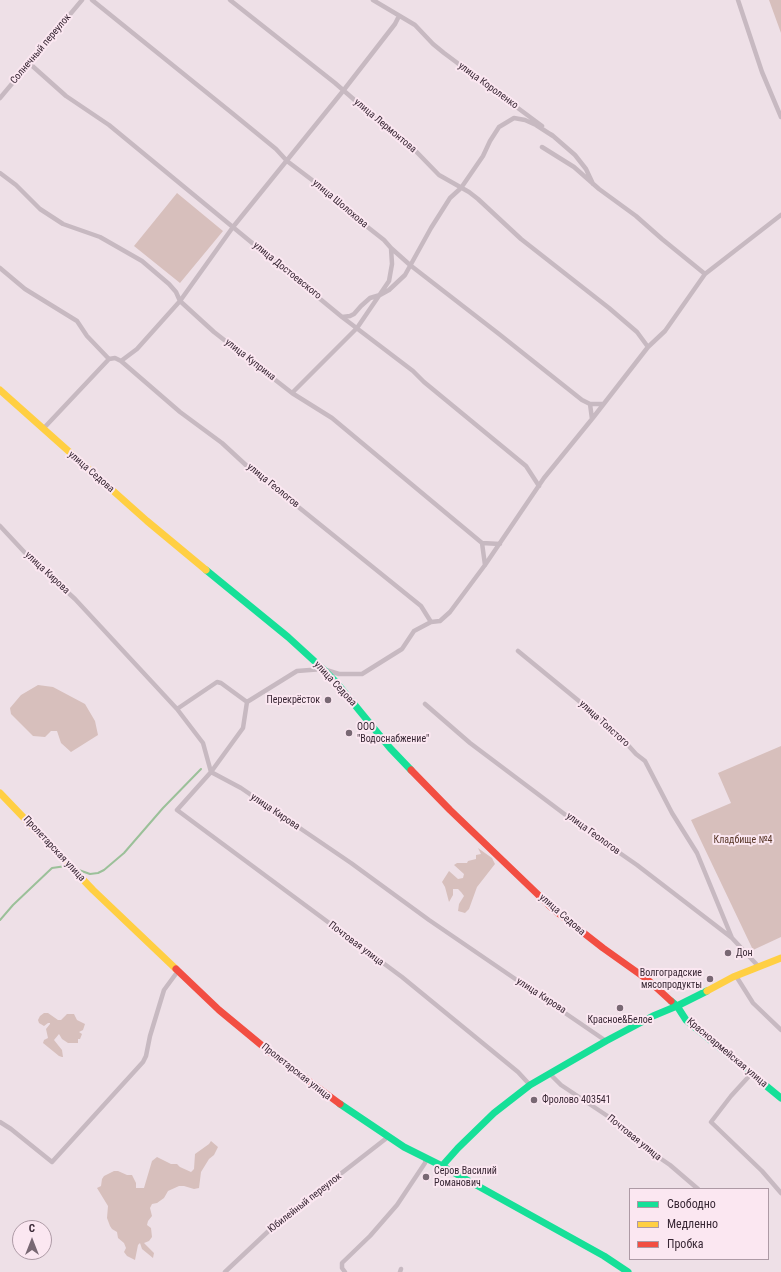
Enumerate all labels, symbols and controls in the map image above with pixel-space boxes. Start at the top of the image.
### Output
street label: Солнечный переулок [8,12,74,86]
street label: улица Короленко [456,60,520,112]
street label: улица Лермонтова [351,96,419,156]
street label: улица Шолохова [310,177,370,231]
street label: улица Достоевского [250,240,324,302]
street label: улица Куприна [222,336,278,384]
street label: улица Седова [66,449,116,495]
street label: улица Геологов [244,461,302,511]
street label: улица Кирова [22,549,72,597]
street label: улица Седова [311,659,359,709]
place label: Перекрёсток [267,694,320,706]
marker: Перекрёсток [323,695,333,705]
street label: улица Толстого [576,698,632,750]
place label: ООО "Водоснабжение" [357,721,429,744]
marker: ООО "Водоснабжение" [344,728,354,738]
street label: улица Кирова [248,791,302,833]
street label: улица Геологов [564,810,622,858]
street label: Пролетарская улица [21,814,87,884]
park label: Кладбище №4 [714,834,772,846]
street label: улица Седова [537,892,587,938]
street label: Почтовая улица [326,919,386,969]
place label: Дон [736,947,753,959]
marker: Дон [723,948,733,958]
place label: Волгоградские мясопродукты [640,967,702,990]
marker: Волгоградские мясопродукты [705,974,715,984]
street label: улица Кирова [514,975,568,1017]
marker: Красное&Белое [615,1003,625,1013]
place label: Красное&Белое [587,1014,653,1026]
street label: Красноармейская улица [684,1016,770,1090]
street label: Пролетарская улица [259,1041,333,1103]
place label: Фролово 403541 [542,1094,611,1106]
marker: Фролово 403541 [529,1095,539,1105]
street label: Почтовая улица [604,1112,664,1164]
place label: Серов Василий Романович [434,1165,497,1188]
street label: Юбилейный переулок [266,1171,344,1235]
marker: Серов Василий Романович [421,1172,431,1182]
legend [629,1188,769,1260]
text: Свободно [667,1197,716,1211]
text: Медленно [667,1217,718,1231]
north arrow [12,1220,52,1260]
text: С [29,1222,35,1235]
text: Пробка [667,1237,704,1251]

